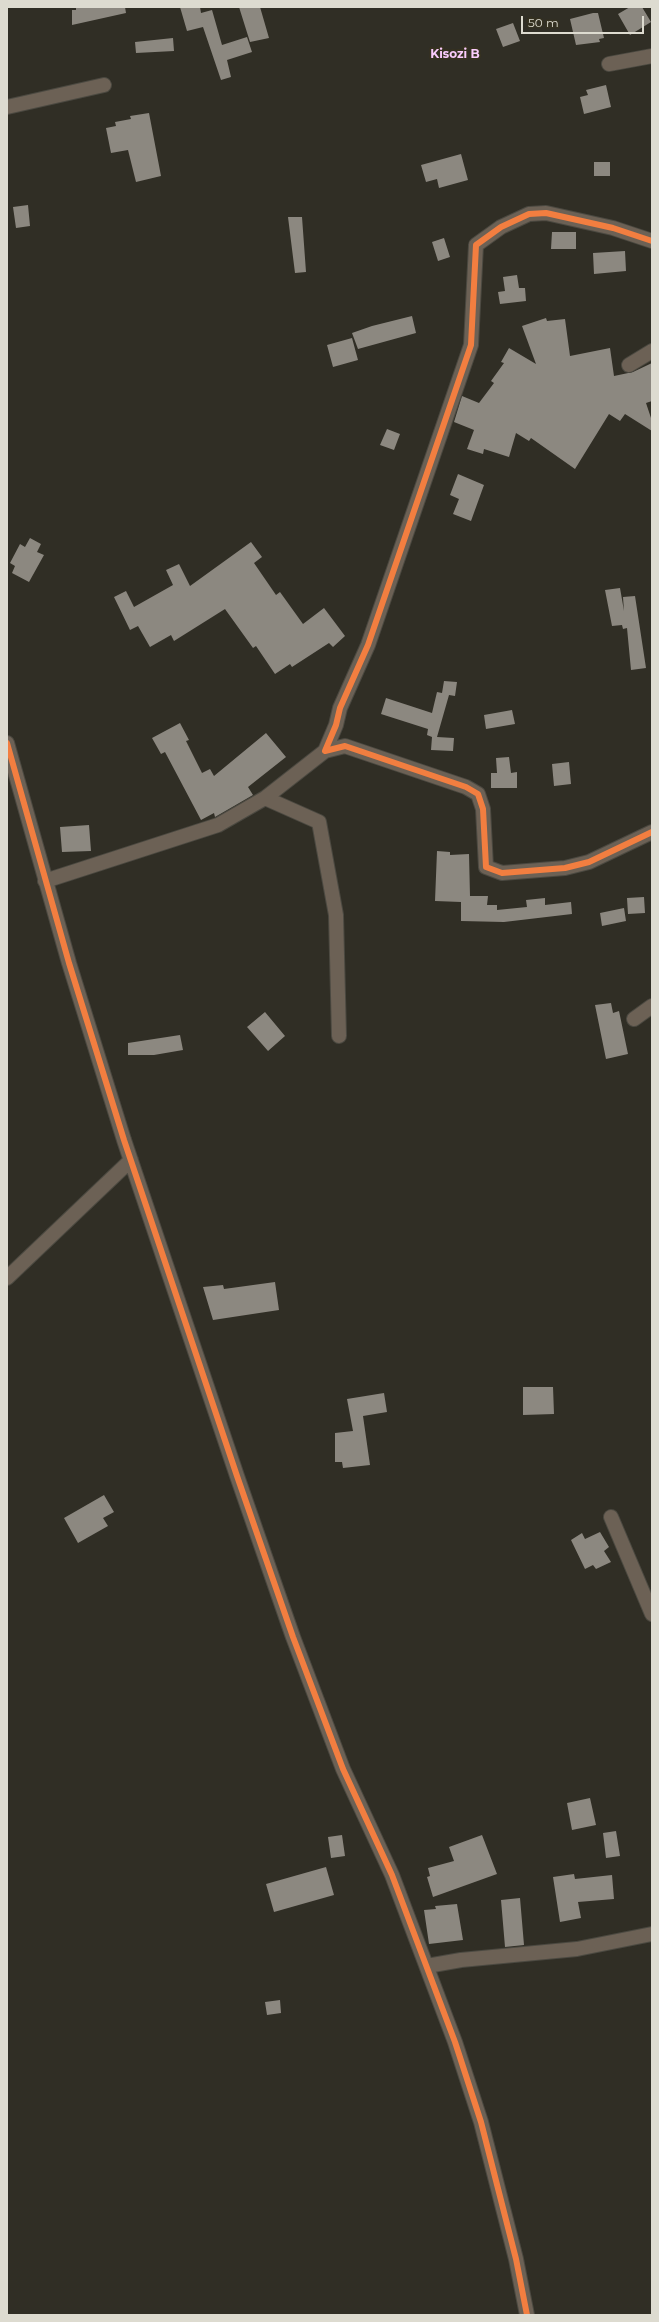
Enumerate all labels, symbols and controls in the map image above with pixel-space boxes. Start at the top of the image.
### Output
scale bar [523,8,646,34]
text: 50 m [528,15,559,30]
district label: Kisozi B [430,47,480,61]

